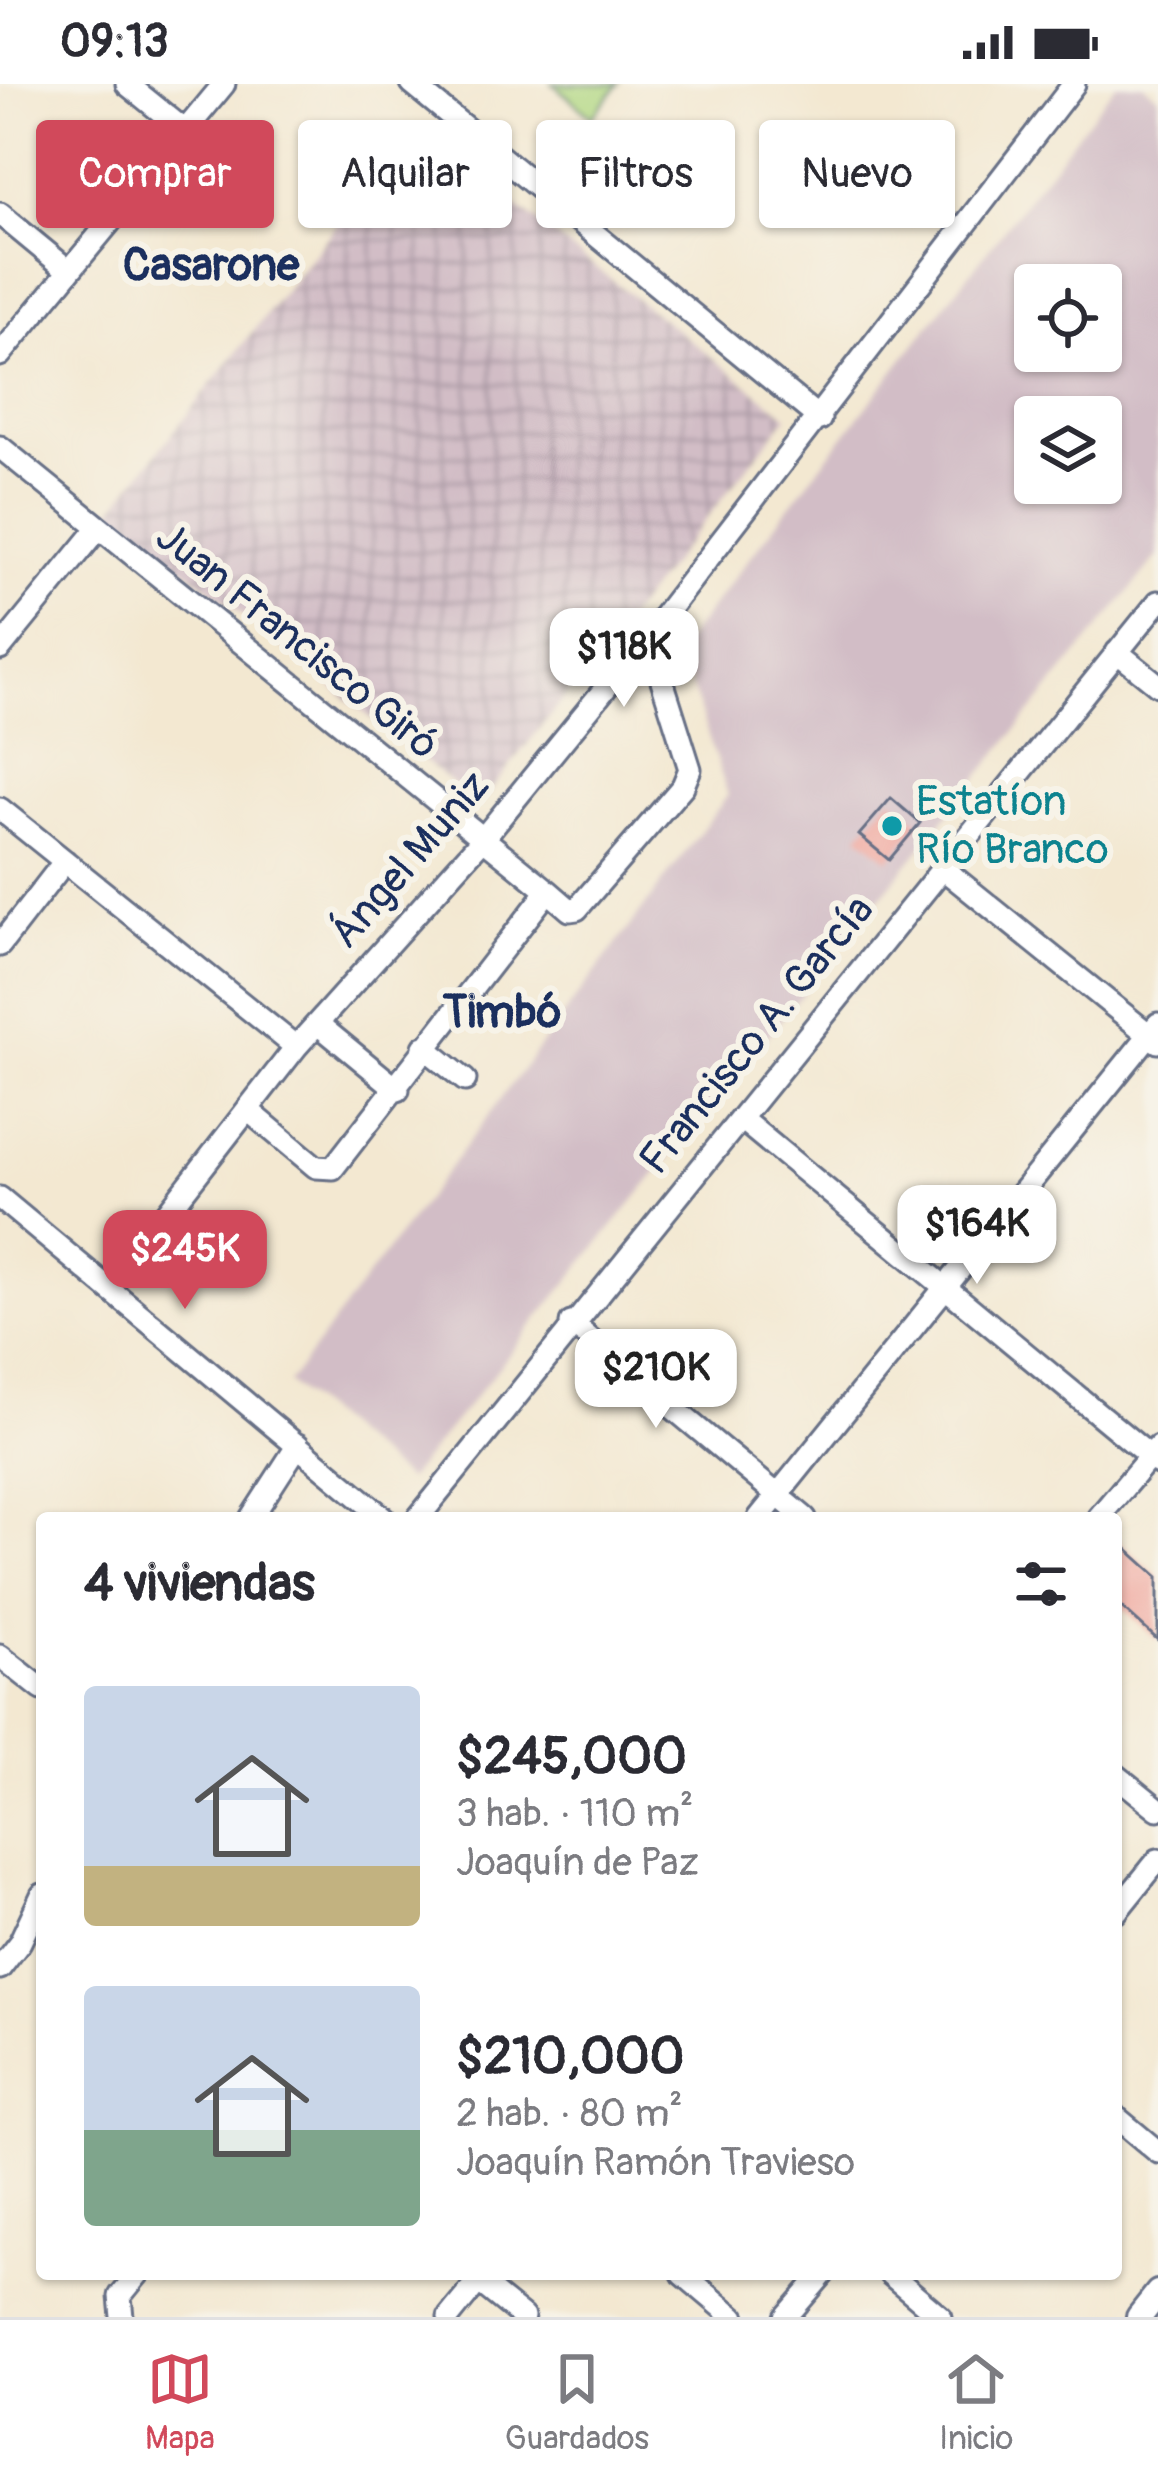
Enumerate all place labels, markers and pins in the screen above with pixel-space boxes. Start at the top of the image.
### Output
pin: $118K [540,608,708,710]
place label: Estatíon Río Branco [916,776,1108,876]
marker: Estatíon Río Branco [879,813,905,839]
pin: $164K [893,1185,1061,1287]
pin: $245K [101,1210,269,1312]
pin: $210K [572,1329,740,1431]

